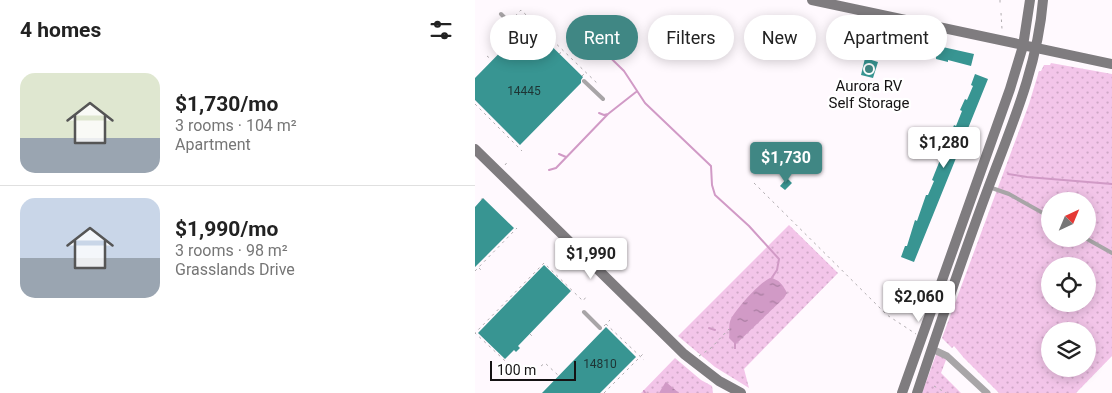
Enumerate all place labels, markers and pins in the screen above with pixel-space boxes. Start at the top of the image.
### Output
marker: Aurora RV Self Storage [863,63,875,75]
place label: Aurora RV Self Storage [829,77,910,112]
pin: $1,280 [903,126,985,169]
pin: $1,730 [745,142,827,184]
pin: $1,990 [550,238,632,280]
pin: $2,060 [878,280,960,323]

